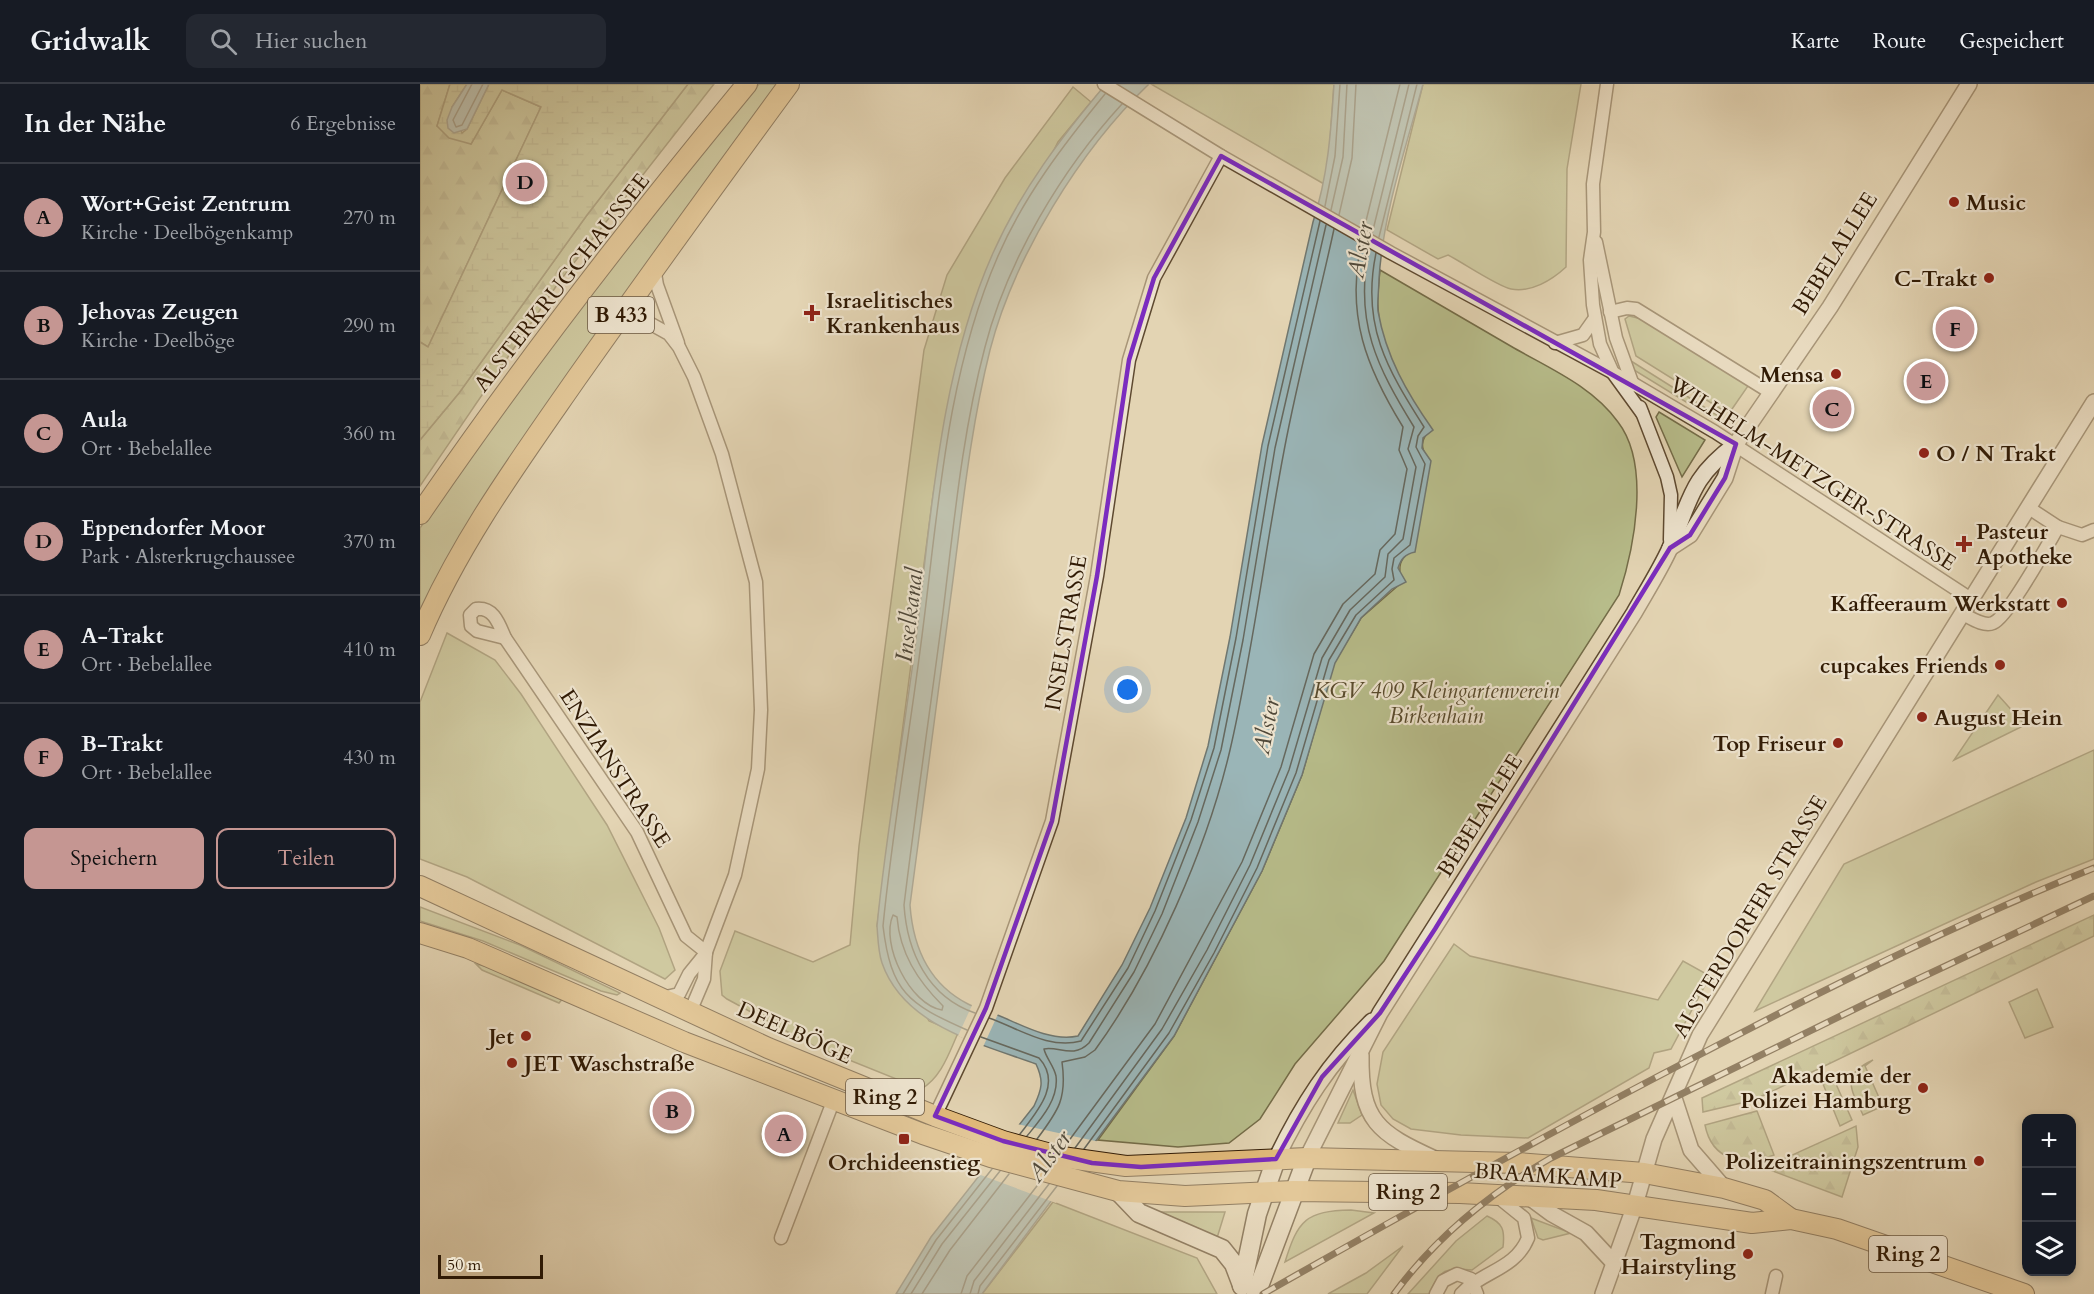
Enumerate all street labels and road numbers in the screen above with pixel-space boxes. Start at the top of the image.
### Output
street label: ALSTERKRUGCHAUSSEE [467,167,657,398]
street label: BEBELALLEE [1785,186,1885,321]
road number: B 433 [588,297,654,333]
street label: WILHELM-METZGER-STRASSE [1665,370,1961,576]
street label: INSELSTRASSE [1038,553,1094,714]
street label: ENZIANSTRASSE [553,683,678,854]
street label: BEBELALLEE [1430,748,1530,883]
street label: ALSTERDORFER STRASSE [1665,790,1834,1043]
street label: DEELBÖGE [732,994,857,1072]
road number: Ring 2 [846,1079,924,1115]
street label: BRAAMKAMP [1473,1156,1623,1196]
road number: Ring 2 [1369,1174,1447,1210]
road number: Ring 2 [1869,1236,1947,1272]

